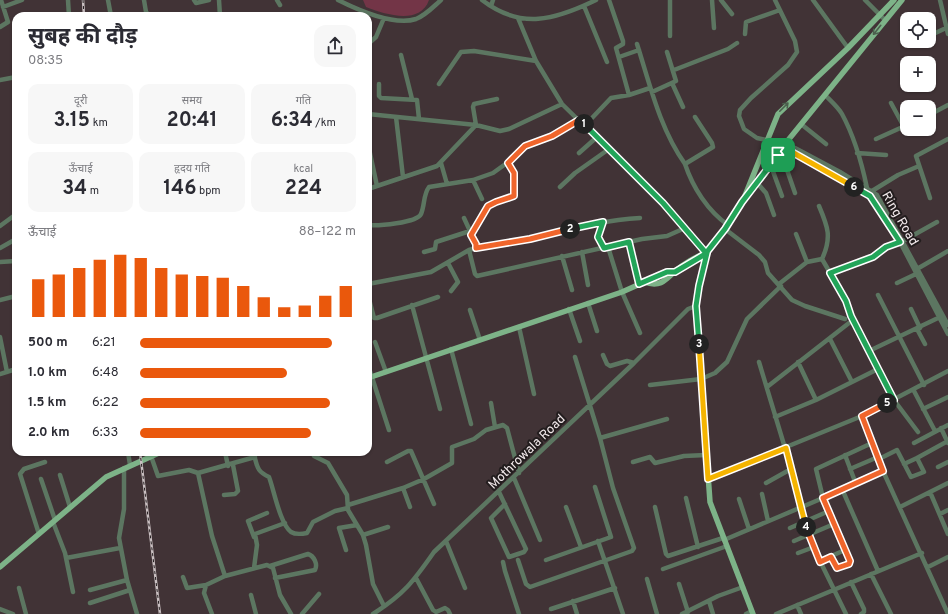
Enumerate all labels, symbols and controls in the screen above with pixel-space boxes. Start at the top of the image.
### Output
map controls [900,12,936,136]
button: locate [900,12,936,48]
text: सुबह की दौड़ [28,24,137,51]
one-way arrow [873,24,881,35]
button: share [314,25,356,67]
text: 08:35 [28,53,63,69]
button: + [900,56,936,92]
text: दूरी [74,94,87,108]
text: समय [182,94,202,108]
text: गति [296,94,311,108]
button: − [900,100,936,136]
one-way arrow [779,102,789,112]
text: 3.15 [53,108,90,134]
text: 20:41 [166,108,218,134]
text: 6:34 [271,108,313,134]
pin: 1 [574,114,594,134]
text: km [90,116,108,130]
text: /km [313,116,336,130]
text: 1 [582,117,586,131]
pin [761,138,795,172]
icon: arrive [767,144,789,166]
text: ऊँचाई [69,162,93,176]
text: हृदय गति [174,162,210,176]
text: kcal [294,162,313,176]
text: 34 [62,176,87,202]
text: 146 [163,176,196,202]
text: 224 [285,176,322,202]
pin: 6 [844,177,864,197]
text: 6 [851,180,857,194]
text: m [87,184,99,198]
text: bpm [196,184,221,198]
street label: Ring Road [877,189,921,249]
pin: 2 [560,219,580,239]
text: 2 [567,222,573,236]
text: 88–122 m [299,224,356,240]
text: ऊँचाई [28,225,56,241]
pin: 3 [689,334,709,354]
text: 500 m [28,335,68,351]
text: 6:21 [92,335,116,351]
text: 3 [696,337,702,351]
text: 1.0 km [28,365,67,381]
text: 6:48 [92,365,119,381]
pin: 5 [877,393,897,413]
text: 1.5 km [28,395,66,411]
text: 6:22 [92,395,119,411]
text: 5 [884,396,890,410]
street label: Mothrowala Road [486,412,569,493]
text: 2.0 km [28,425,70,441]
text: 6:33 [92,425,118,441]
pin: 4 [796,517,816,537]
text: 4 [802,520,810,534]

